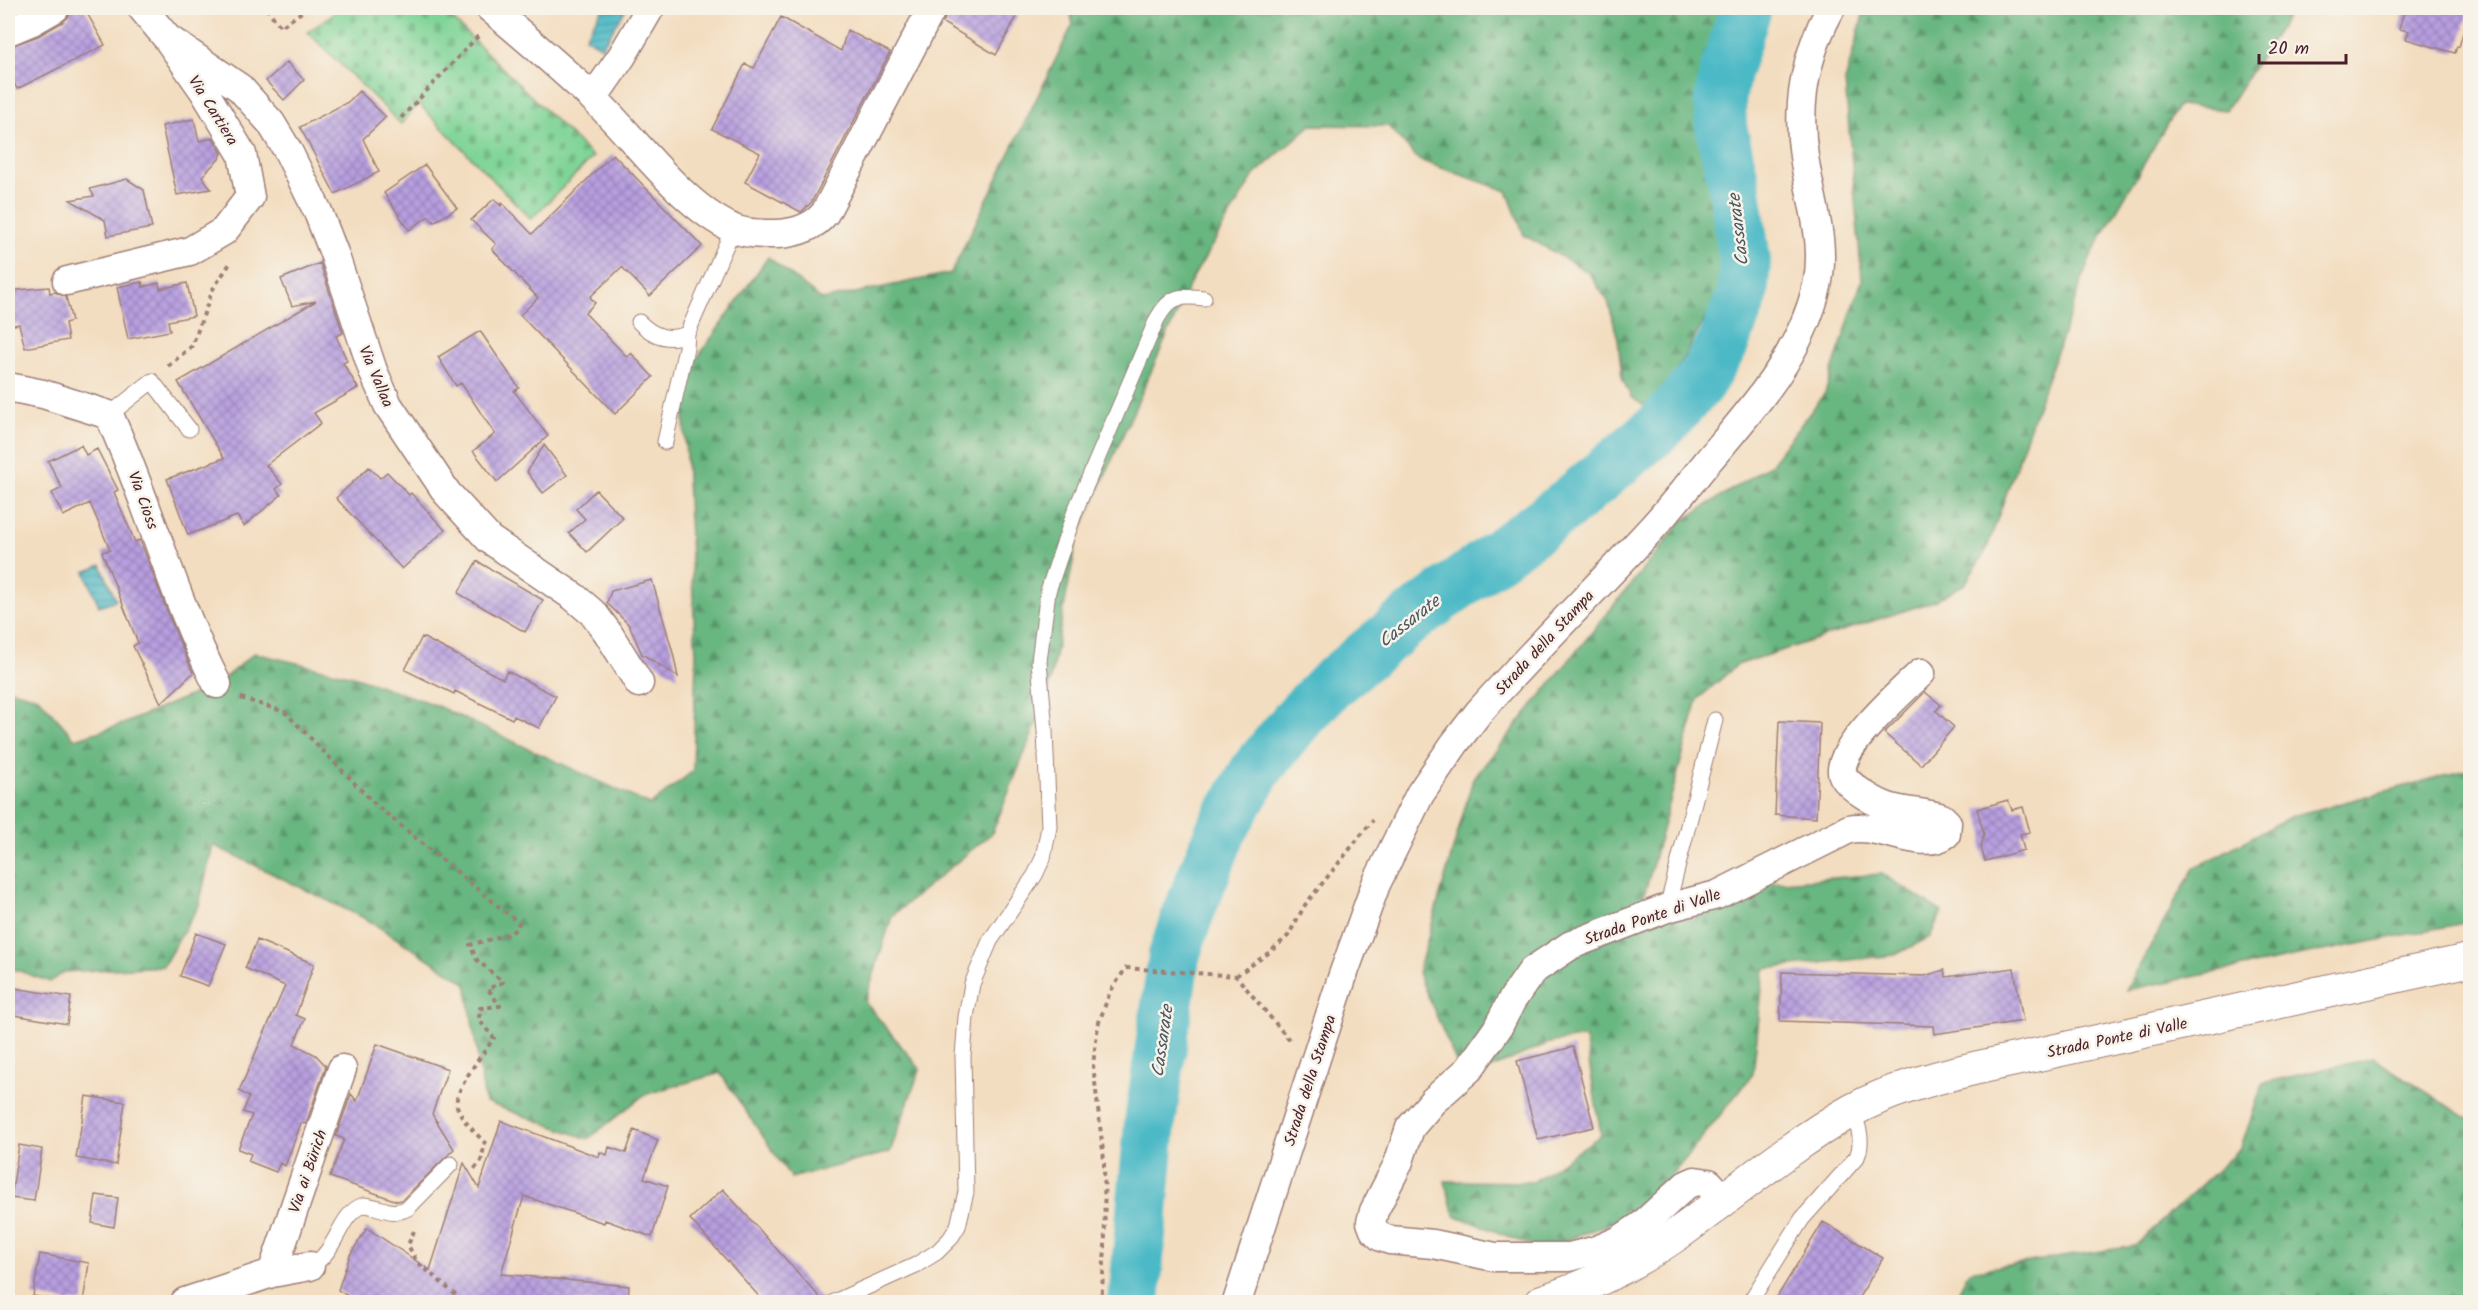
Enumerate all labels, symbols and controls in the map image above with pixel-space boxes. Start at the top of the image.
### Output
scale bar [2259,27,2346,65]
text: 20 m [2268,35,2309,64]
street label: Via Cartiera [181,71,244,151]
water label: Cassarate [1720,190,1758,268]
street label: Via Vallaa [351,342,400,411]
street label: Via Cioss [120,468,165,533]
street label: Strada della Stampa [1489,585,1601,701]
water label: Cassarate [1372,587,1449,656]
street label: Strada Ponte di Valle [1581,882,1724,953]
water label: Cassarate [1144,1001,1183,1079]
street label: Strada Ponte di Valle [2045,1011,2190,1066]
street label: Strada della Stampa [1277,1012,1343,1149]
street label: Via ai Bürich [282,1126,334,1217]

